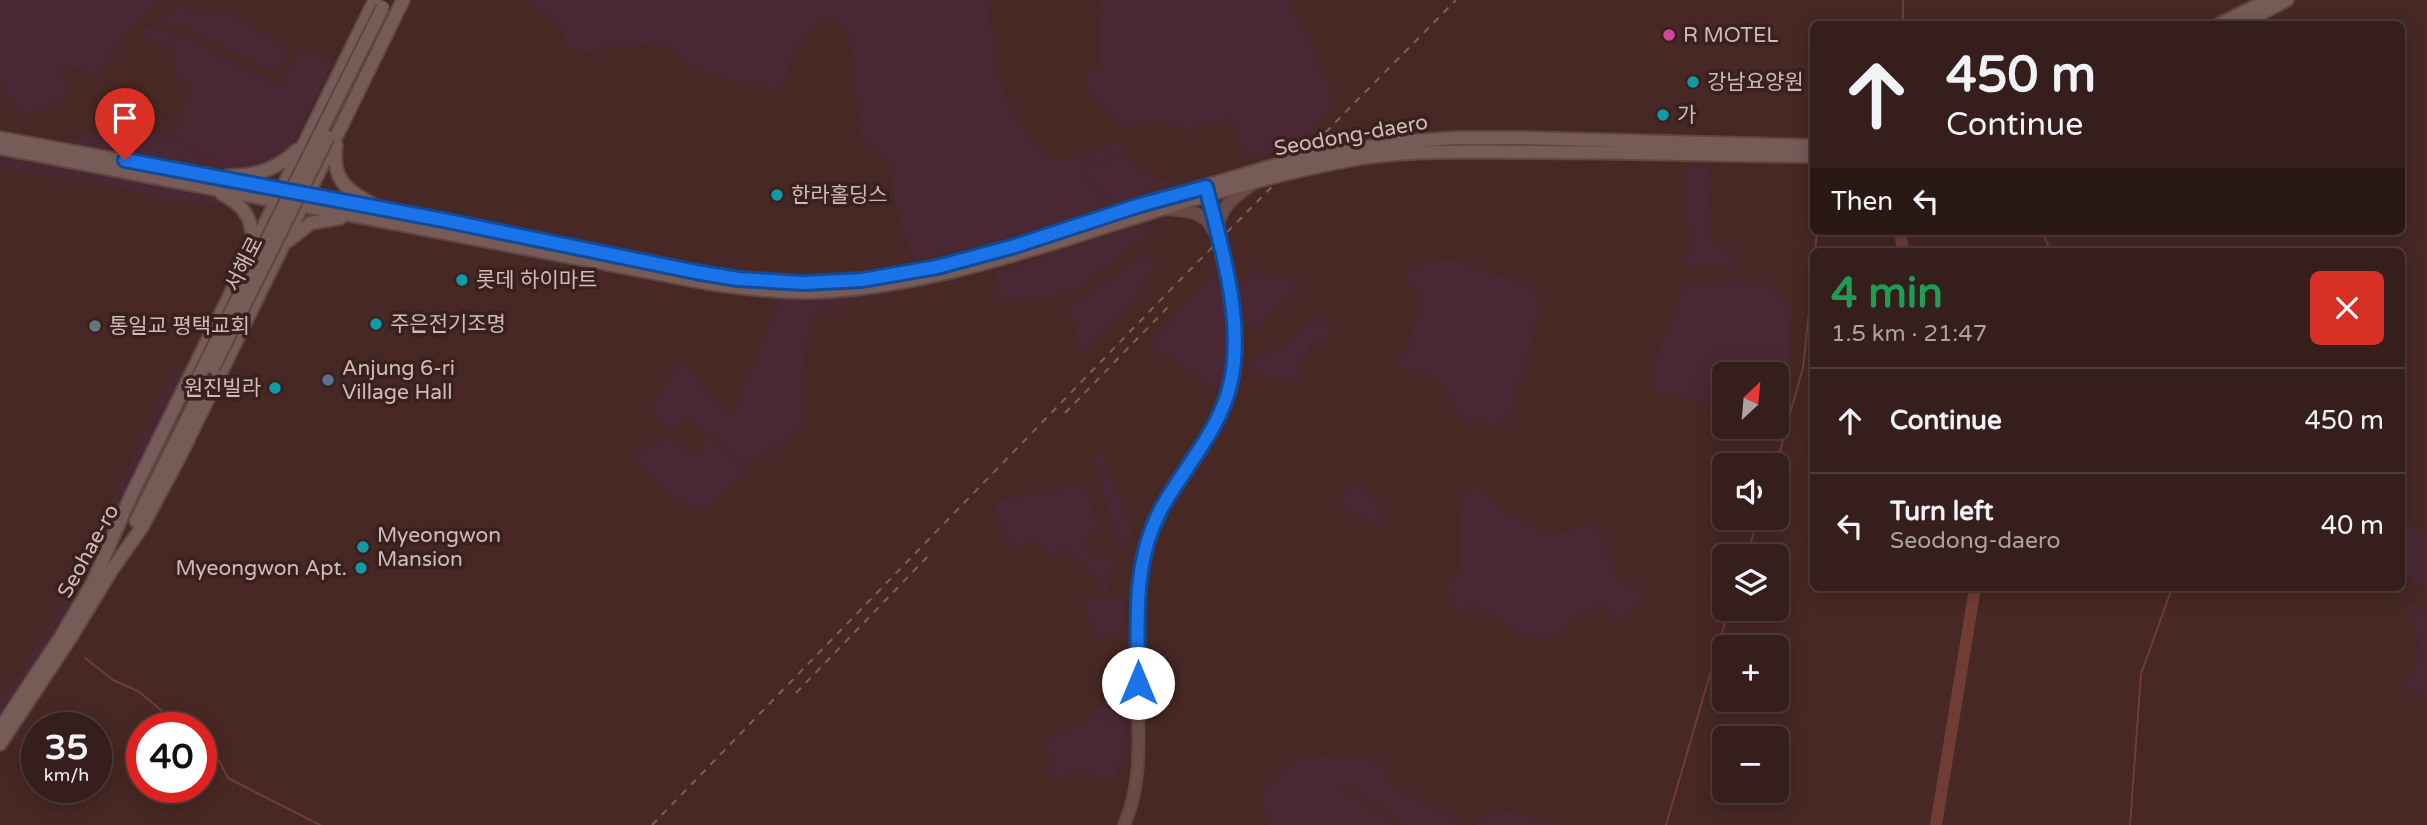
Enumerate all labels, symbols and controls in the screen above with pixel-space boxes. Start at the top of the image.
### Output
place label: R MOTEL [1683,23,1778,48]
marker: R MOTEL [1661,27,1677,43]
text: 450 m [1946,46,2096,105]
icon: ahead [1831,49,1922,140]
place label: 강남요양원 [1707,70,1804,95]
marker: 강남요양원 [1685,74,1701,90]
pin [95,88,155,160]
icon: arrive [106,99,144,137]
place label: 가 [1677,103,1696,128]
text: Continue [1946,106,2083,144]
marker: 가 [1655,107,1671,123]
street label: Seodong-daero [1272,110,1430,161]
icon: left [1907,182,1945,220]
place label: 한라홀딩스 [791,183,888,208]
text: Then [1831,186,1893,217]
marker: 한라홀딩스 [769,187,785,203]
street label: 서해로 [220,233,269,296]
place label: 롯데 하이마트 [476,268,597,293]
text: 4 min [1831,268,1943,319]
button: close [2310,271,2384,345]
marker: 롯데 하이마트 [454,272,470,288]
place label: 주은전기조명 [390,312,506,337]
place label: 통일교 평택교회 [109,314,250,339]
marker: 주은전기조명 [368,316,384,332]
marker: 통일교 평택교회 [87,318,103,334]
text: 1.5 km · 21:47 [1831,320,1987,348]
place label: Anjung 6-ri Village Hall [342,356,455,405]
north arrow [1712,362,1788,439]
map controls [1712,362,1789,803]
marker: Anjung 6-ri Village Hall [320,372,336,388]
place label: 원진빌라 [184,376,261,401]
marker: 원진빌라 [267,380,283,396]
icon: ahead [1831,402,1869,440]
text: Continue [1890,405,2002,436]
text: 450 m [2304,405,2384,436]
button: sound [1712,453,1789,530]
text: Turn left [1890,496,1993,527]
street label: Seohae-ro [53,500,124,602]
icon: left [1831,507,1869,545]
text: 40 m [2321,510,2384,541]
place label: Myeongwon Mansion [377,523,501,572]
text: Seodong-daero [1890,527,2060,555]
marker: Myeongwon Mansion [355,539,371,555]
button: layers [1712,544,1789,621]
place label: Myeongwon Apt. [175,556,347,581]
marker: Myeongwon Apt. [353,560,369,576]
button: + [1712,635,1789,712]
position arrow [1101,646,1175,720]
speed limit sign: 40 [126,712,217,803]
button: − [1712,726,1789,803]
text: 35 [45,727,88,769]
text: km/h [44,764,89,786]

